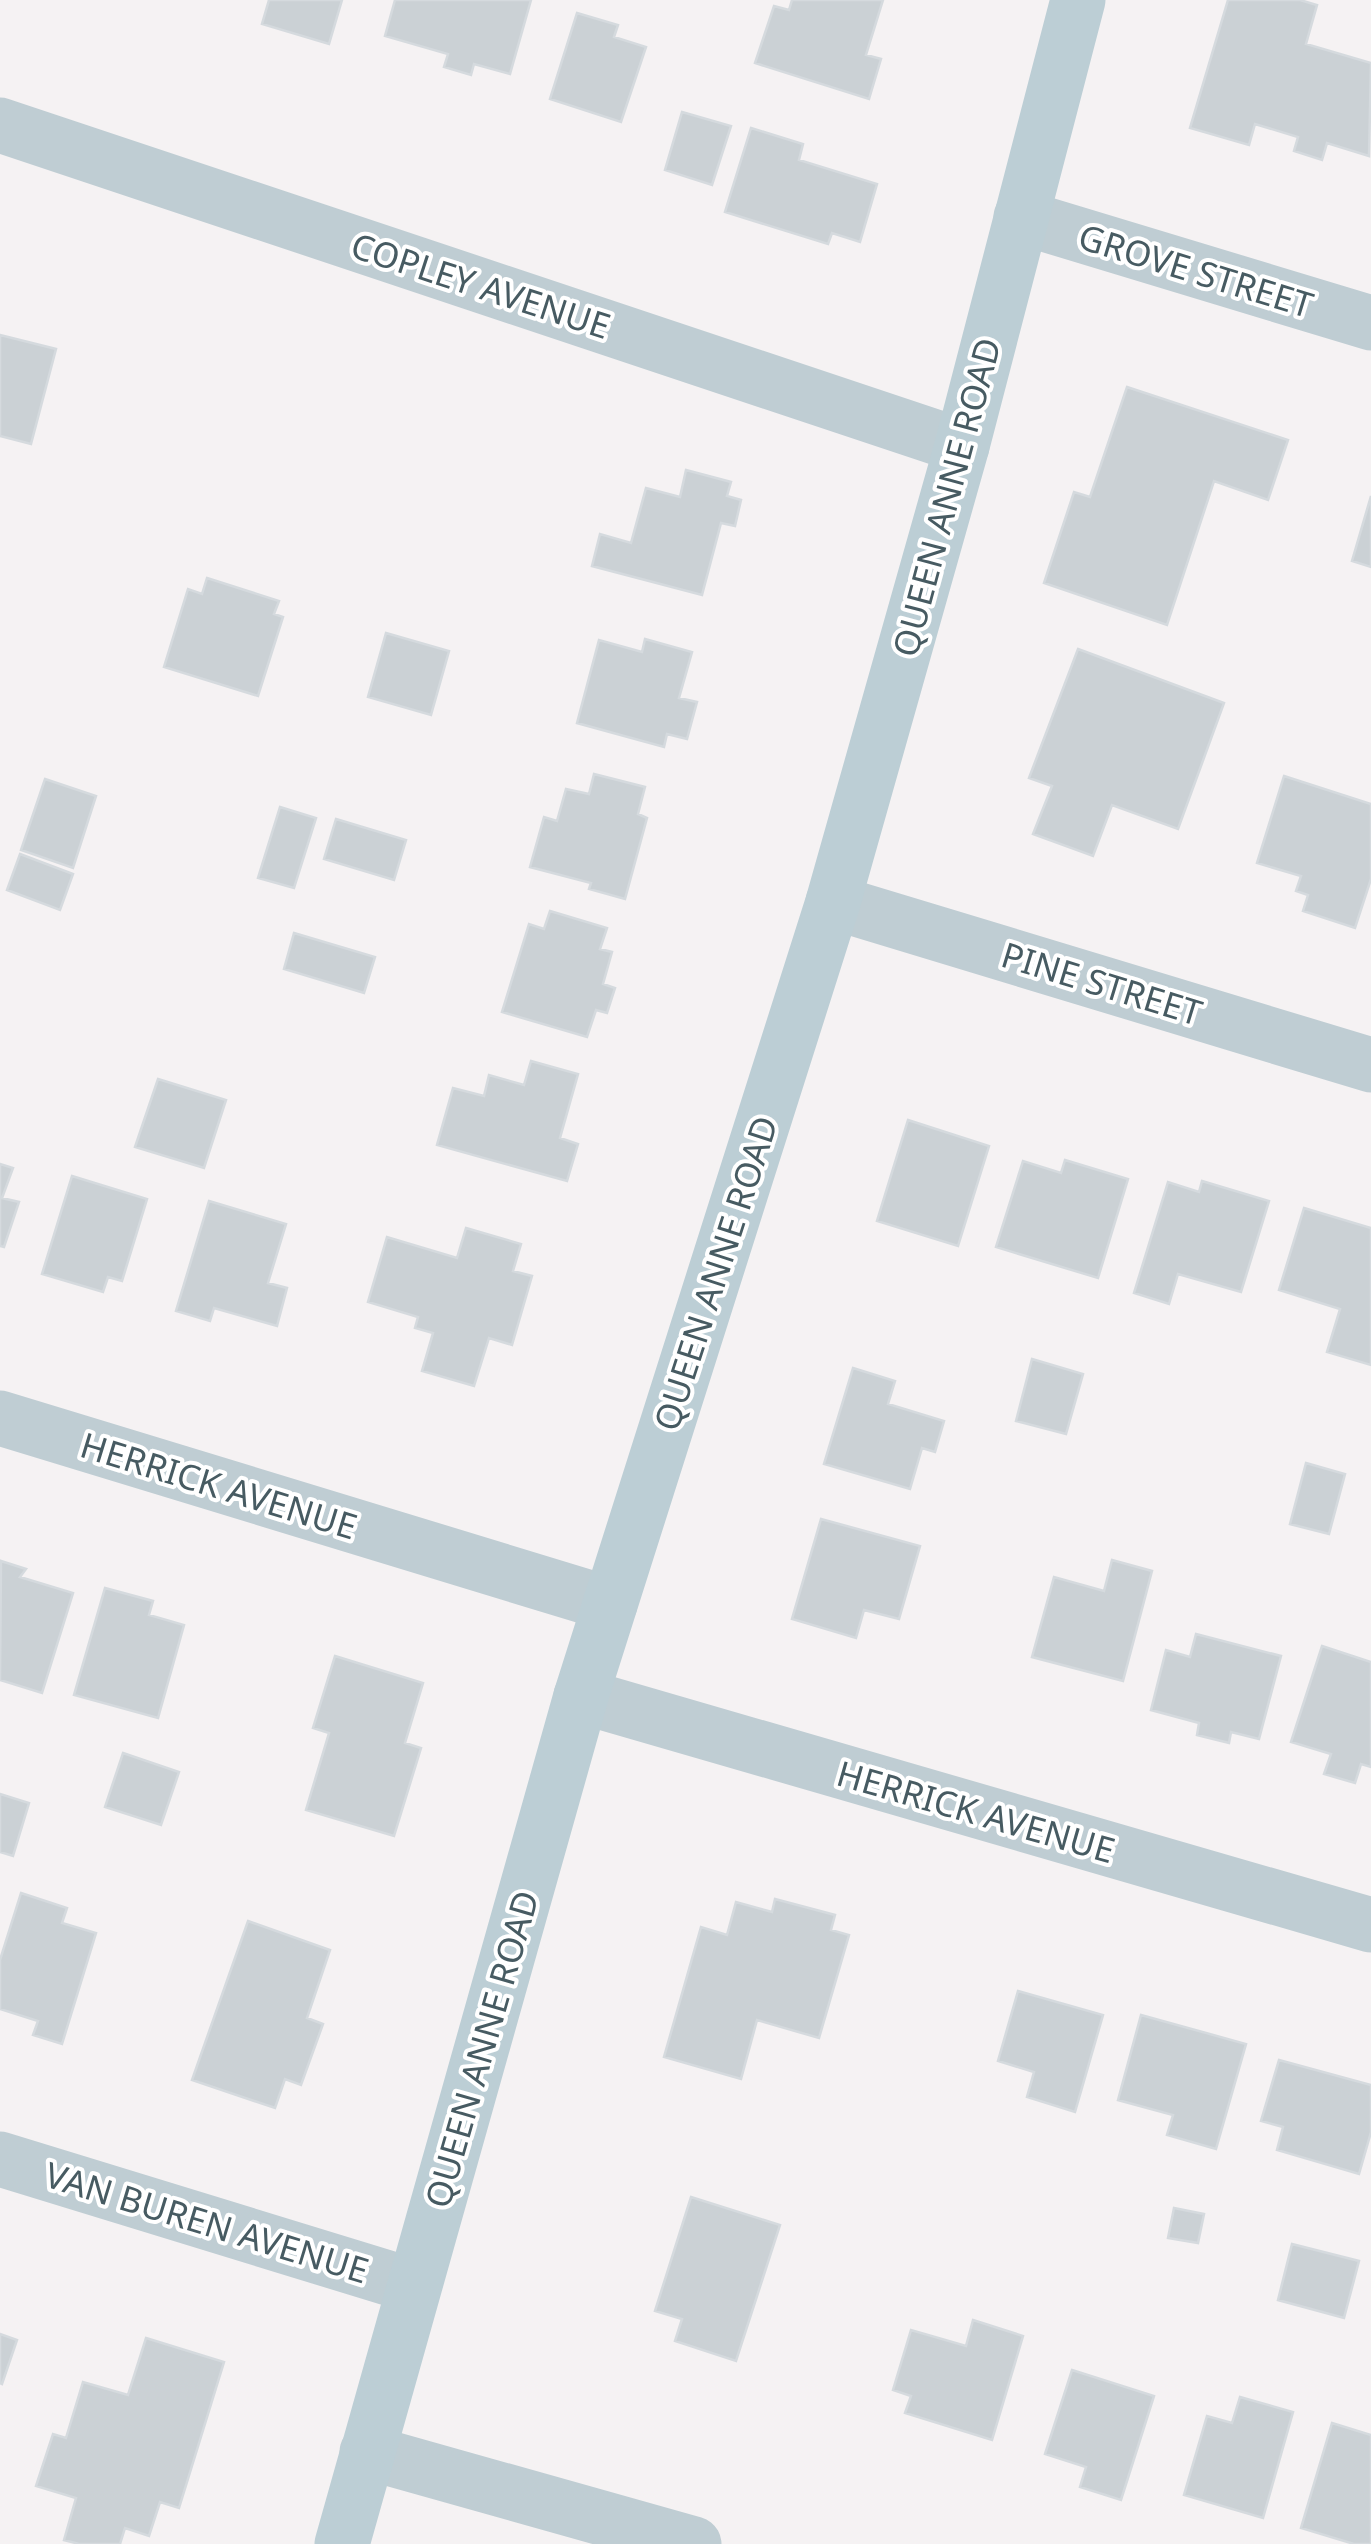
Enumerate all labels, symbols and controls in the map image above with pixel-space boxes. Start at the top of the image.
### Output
street label: GROVE STREET [1073,212,1319,328]
street label: COPLEY AVENUE [345,221,617,349]
street label: QUEEN ANNE ROAD [881,333,1011,661]
street label: PINE STREET [996,930,1208,1036]
street label: QUEEN ANNE ROAD [642,1110,788,1436]
street label: HERRICK AVENUE [75,1421,363,1549]
street label: HERRICK AVENUE [832,1749,1120,1873]
street label: QUEEN ANNE ROAD [413,1885,549,2213]
street label: VAN BUREN AVENUE [39,2150,375,2294]

